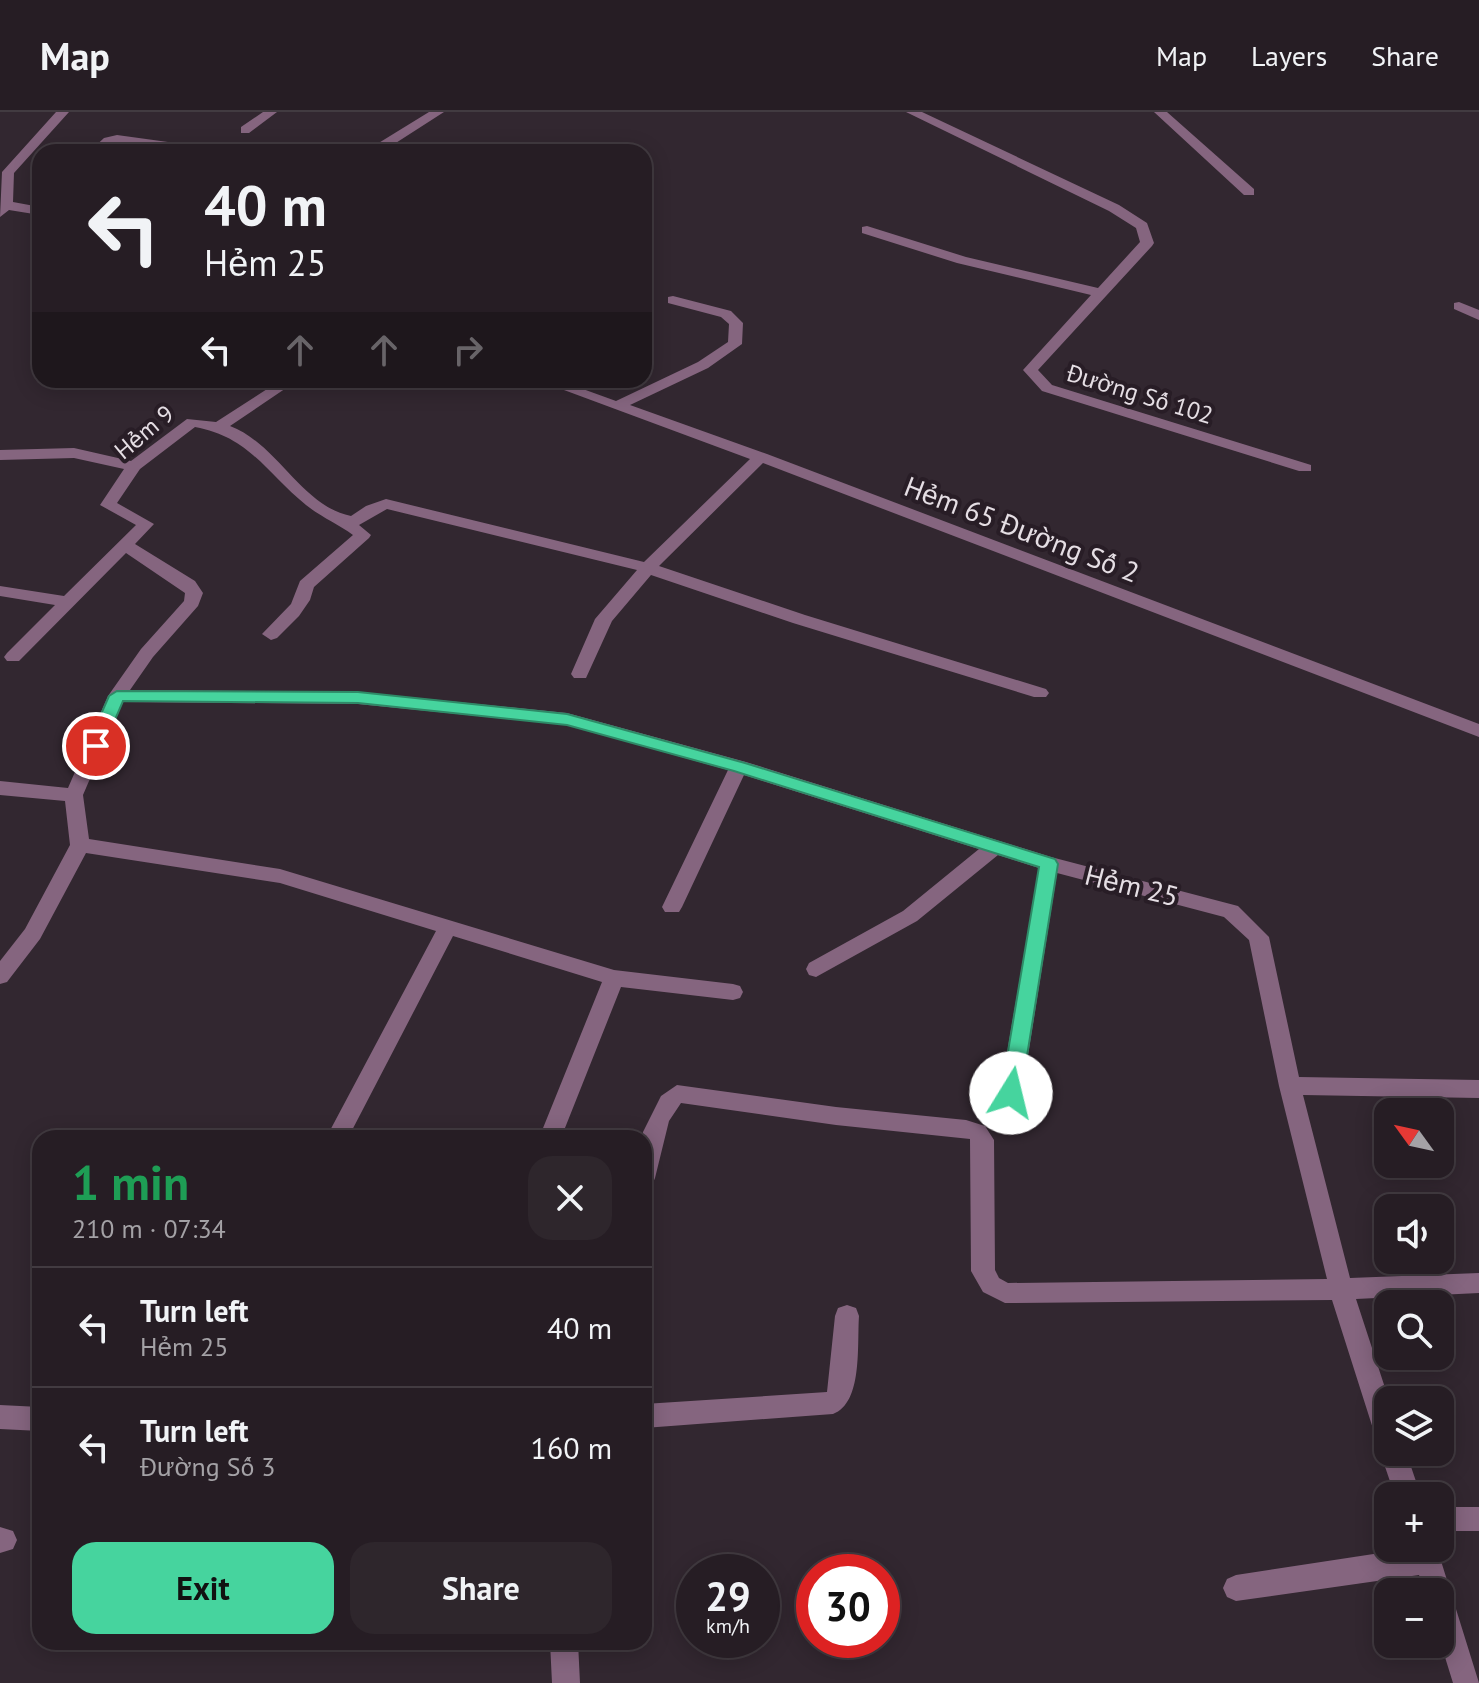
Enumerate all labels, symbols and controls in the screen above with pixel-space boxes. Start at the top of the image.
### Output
text: Map [40,31,110,80]
text: Map [1156,37,1207,74]
text: Layers [1251,37,1327,74]
text: Share [1371,37,1439,74]
text: 40 m [204,169,327,241]
icon: left [72,176,176,280]
text: Hẻm 25 [204,239,326,286]
icon: left [194,328,238,372]
icon: ahead [278,328,322,372]
icon: ahead [362,328,406,372]
icon: right [446,328,490,372]
street label: Đường Số 102 [1062,357,1217,431]
street label: Hẻm 9 [108,398,180,466]
street label: Hẻm 65 Đường Số 2 [899,467,1145,591]
pin [62,712,130,780]
icon: arrive [74,724,118,768]
street label: Hẻm 25 [1081,856,1183,914]
position arrow [969,1051,1053,1135]
north arrow [1374,1098,1454,1178]
map controls [1374,1098,1454,1658]
text: 1 min [72,1151,189,1213]
button: close [528,1156,612,1240]
button: sound [1374,1194,1454,1274]
text: 210 m · 07:34 [72,1212,226,1245]
button: search [1374,1290,1454,1370]
text: Turn left [140,1291,248,1330]
icon: left [72,1305,116,1349]
text: 40 m [547,1308,612,1347]
text: Hẻm 25 [140,1330,228,1363]
button: layers [1374,1386,1454,1466]
text: Turn left [140,1411,248,1450]
icon: left [72,1425,116,1469]
text: 160 m [531,1428,612,1467]
text: Đường Số 3 [140,1450,276,1483]
button: + [1374,1482,1454,1562]
button: Exit [72,1542,334,1634]
button: Share [350,1542,612,1634]
speed limit sign: 30 [796,1554,900,1658]
text: 29 [705,1570,751,1622]
button: − [1374,1578,1454,1658]
text: km/h [706,1613,750,1639]

